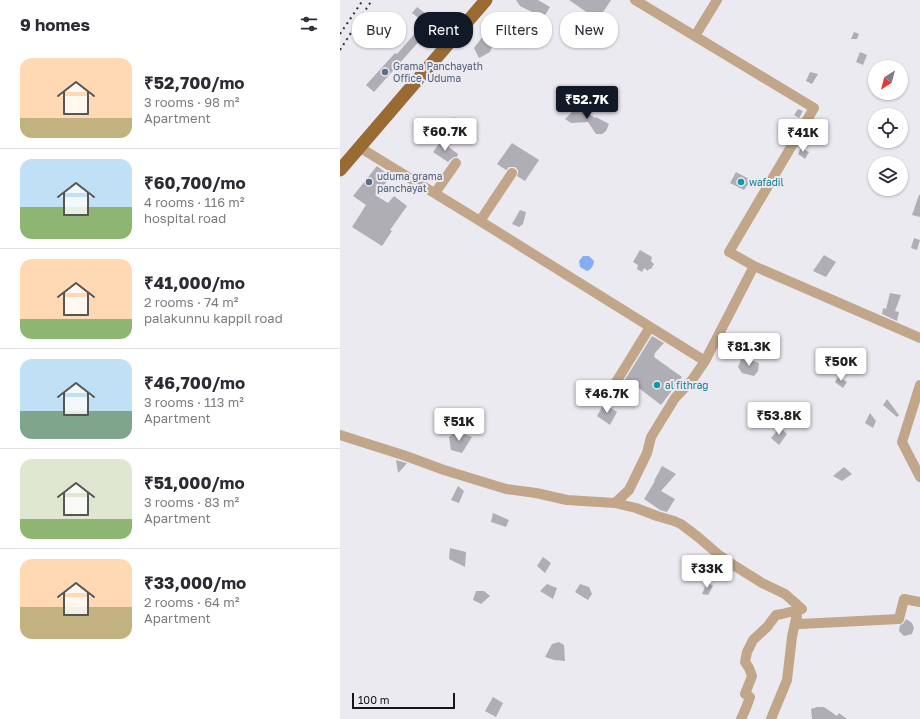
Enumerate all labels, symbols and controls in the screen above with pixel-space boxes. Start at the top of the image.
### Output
chip: Buy [352,12,406,48]
chip: Rent [414,12,473,48]
chip: Filters [481,12,552,48]
chip: New [560,12,618,48]
icon: filters [298,13,320,35]
text: 9 homes [20,14,90,35]
place label: Grama Panchayath Office, Uduma [393,60,483,84]
north arrow [868,60,908,100]
map controls [868,60,908,196]
marker: Grama Panchayath Office, Uduma [380,67,390,77]
text: ₹52,700/mo [144,72,245,93]
icon: home [52,74,100,122]
pin: ₹52.7K [554,86,620,120]
text: ₹52.7K [565,91,609,107]
text: 3 rooms · 98 m² [144,94,239,110]
button: locate [868,108,908,148]
text: Apartment [144,110,211,126]
pin: ₹60.7K [412,118,478,152]
pin: ₹41K [779,119,827,153]
text: ₹60.7K [423,123,467,139]
text: ₹41K [787,124,819,140]
button: layers [868,156,908,196]
place label: uduma grama panchayat [377,170,442,194]
text: ₹60,700/mo [144,172,246,193]
icon: home [52,175,100,223]
place label: wafadil [749,176,784,188]
marker: uduma grama panchayat [364,177,374,187]
marker: wafadil [736,177,746,187]
text: 4 rooms · 116 m² [144,194,244,210]
text: hospital road [144,210,226,226]
text: ₹41,000/mo [144,272,245,293]
icon: home [52,275,100,323]
text: 2 rooms · 74 m² [144,294,238,310]
text: palakunnu kappil road [144,310,283,326]
pin: ₹81.3K [716,333,782,367]
text: ₹81.3K [727,338,771,354]
pin: ₹50K [817,348,865,382]
text: ₹50K [824,353,858,369]
text: ₹46,700/mo [144,372,245,393]
icon: home [52,375,100,423]
place label: al fithrag [665,379,708,391]
pin: ₹46.7K [574,380,640,414]
marker: al fithrag [652,380,662,390]
text: ₹46.7K [585,385,629,401]
text: 3 rooms · 113 m² [144,394,244,410]
pin: ₹53.8K [746,402,812,436]
text: ₹53.8K [756,407,802,423]
pin: ₹51K [435,408,483,442]
text: Apartment [144,410,211,426]
text: ₹51K [443,413,475,429]
text: ₹51,000/mo [144,472,245,493]
icon: home [52,475,100,523]
text: 3 rooms · 83 m² [144,494,239,510]
text: Apartment [144,510,211,526]
pin: ₹33K [683,555,731,589]
text: ₹33K [691,560,723,576]
text: ₹33,000/mo [144,572,246,593]
icon: home [52,575,100,623]
text: 2 rooms · 64 m² [144,594,239,610]
text: Apartment [144,610,211,626]
scale bar [352,691,455,710]
text: 100 m [358,693,389,706]

